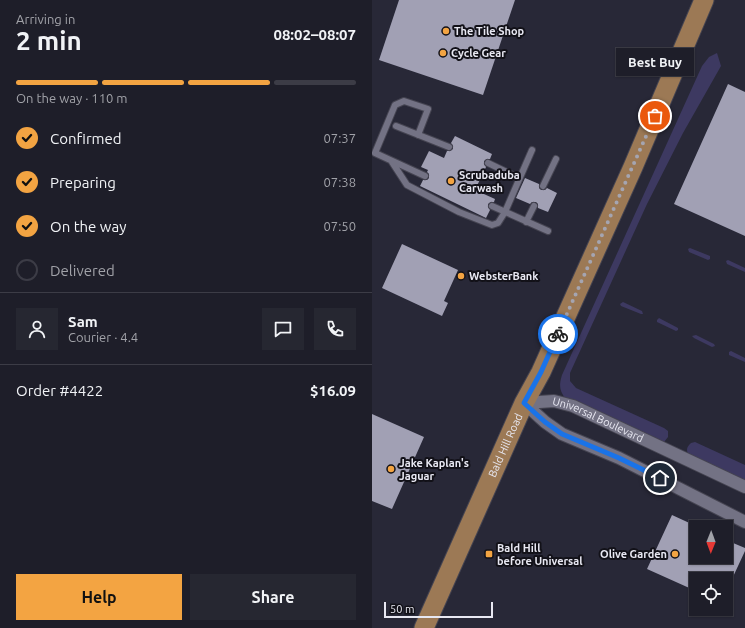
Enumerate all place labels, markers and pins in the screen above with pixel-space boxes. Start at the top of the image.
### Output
place label: The Tile Shop [454,25,525,37]
marker: The Tile Shop [441,26,451,36]
place label: Cycle Gear [451,47,506,59]
marker: Cycle Gear [438,48,448,58]
callout: Best Buy [616,48,694,76]
pin [638,99,672,133]
place label: Scrubaduba Carwash [459,169,520,194]
marker: Scrubaduba Carwash [446,176,456,186]
place label: WebsterBank [469,270,539,282]
marker: WebsterBank [456,271,466,281]
place label: Jake Kaplan's Jaguar [399,457,469,482]
pin [643,461,677,495]
marker: Jake Kaplan's Jaguar [386,464,396,474]
place label: Bald Hill before Universal [497,542,583,567]
place label: Olive Garden [600,548,667,560]
marker: Bald Hill before Universal [484,549,494,559]
marker: Olive Garden [670,549,680,559]

